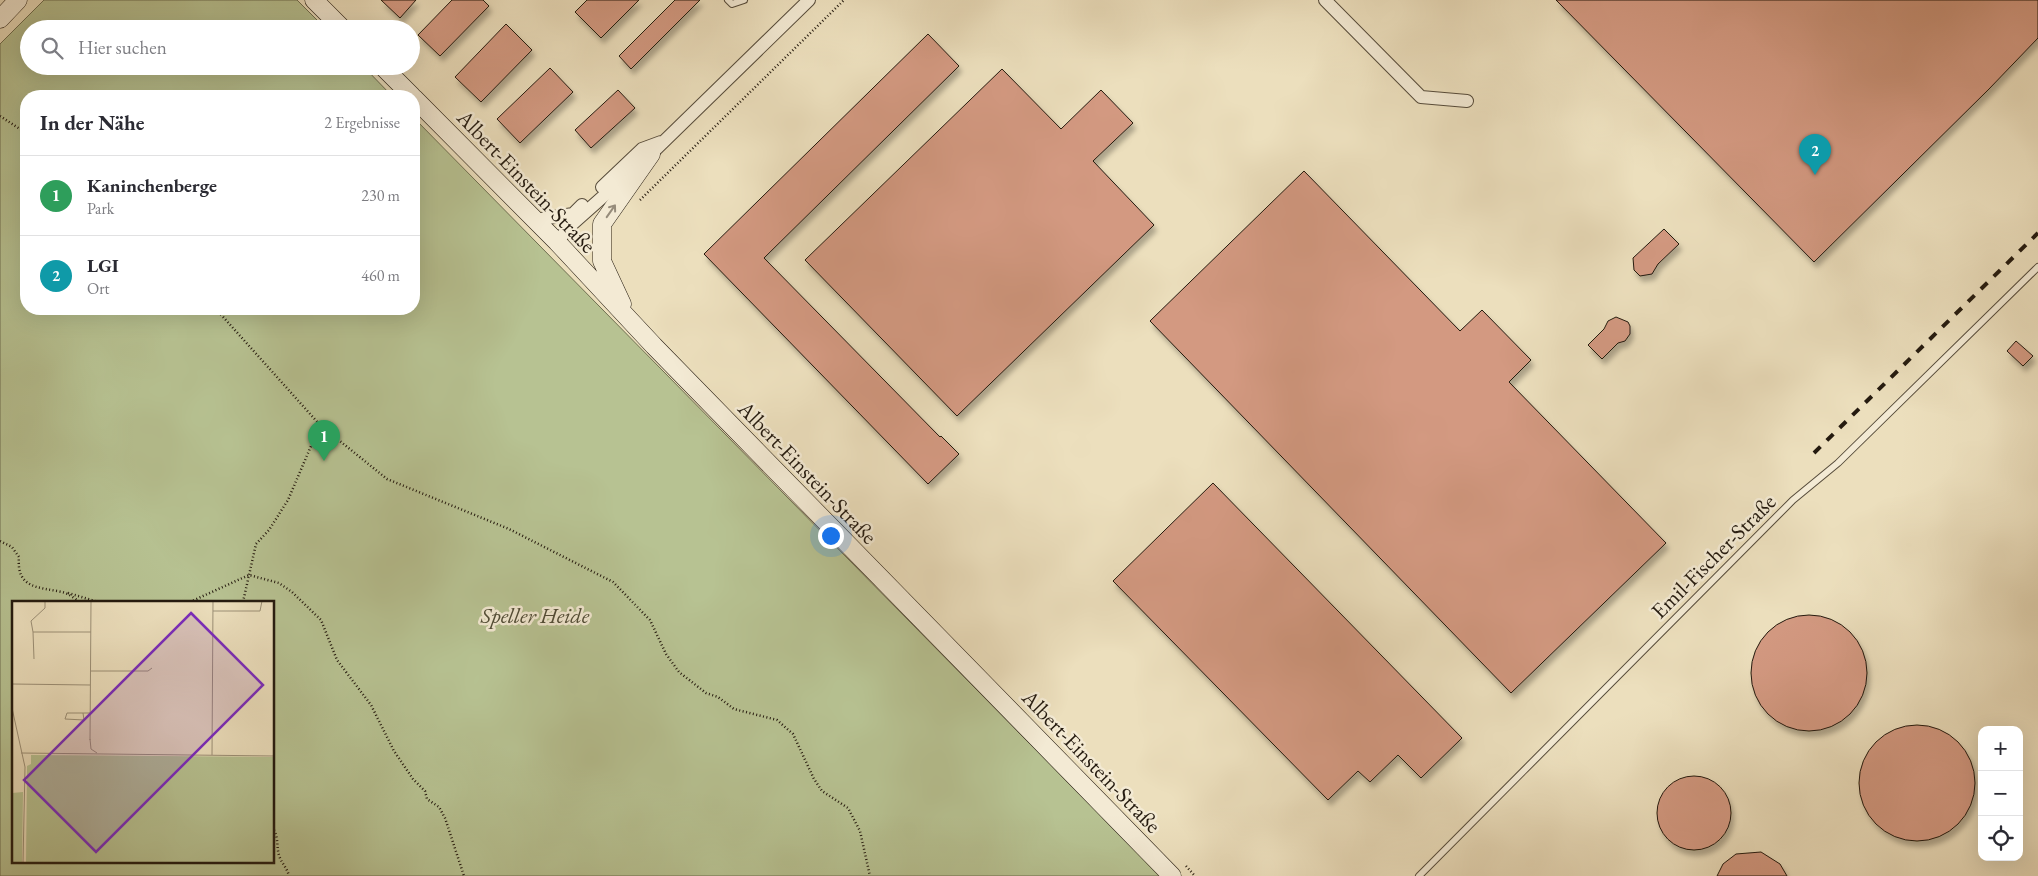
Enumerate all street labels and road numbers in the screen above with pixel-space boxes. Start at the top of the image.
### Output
street label: Albert-Einstein-Straße [450,103,603,260]
street label: Albert-Einstein-Straße [731,394,884,551]
street label: Emil-Fischer-Straße [1645,487,1782,625]
street label: Albert-Einstein-Straße [1015,683,1168,840]

